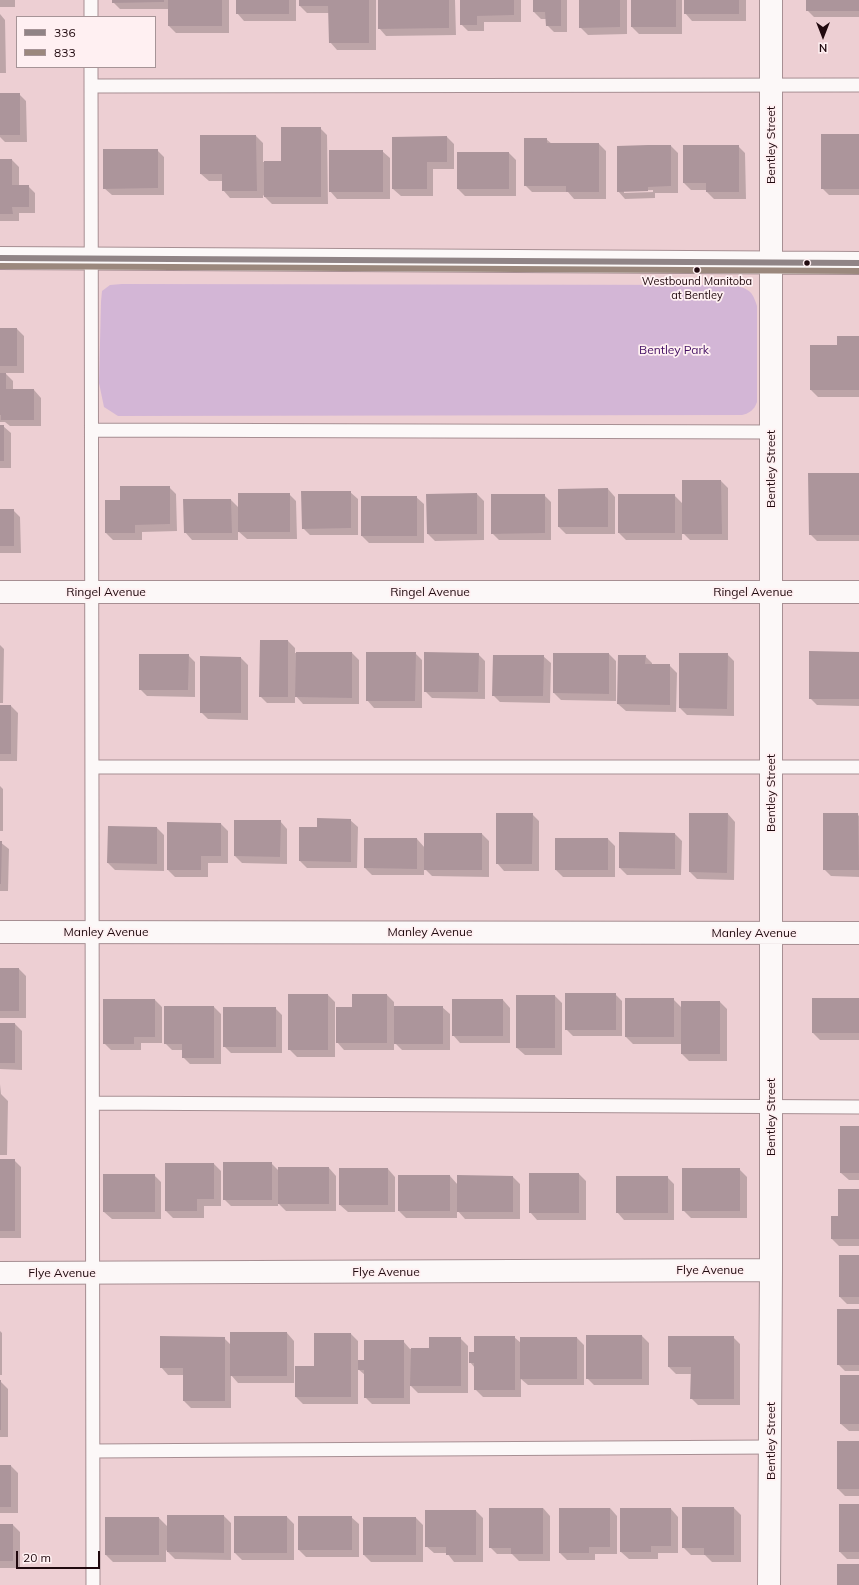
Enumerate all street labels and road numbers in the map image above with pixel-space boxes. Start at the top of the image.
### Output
street label: Bentley Street [764,106,778,184]
street label: Bentley Street [764,430,778,508]
street label: Ringel Avenue [66,585,146,599]
street label: Ringel Avenue [390,585,470,599]
street label: Ringel Avenue [713,585,793,599]
street label: Bentley Street [764,754,778,832]
street label: Manley Avenue [63,925,149,939]
street label: Manley Avenue [387,925,473,939]
street label: Manley Avenue [711,926,797,940]
street label: Bentley Street [764,1078,778,1156]
street label: Flye Avenue [676,1263,744,1277]
street label: Flye Avenue [352,1265,420,1279]
street label: Flye Avenue [28,1266,96,1280]
street label: Bentley Street [764,1402,778,1480]

